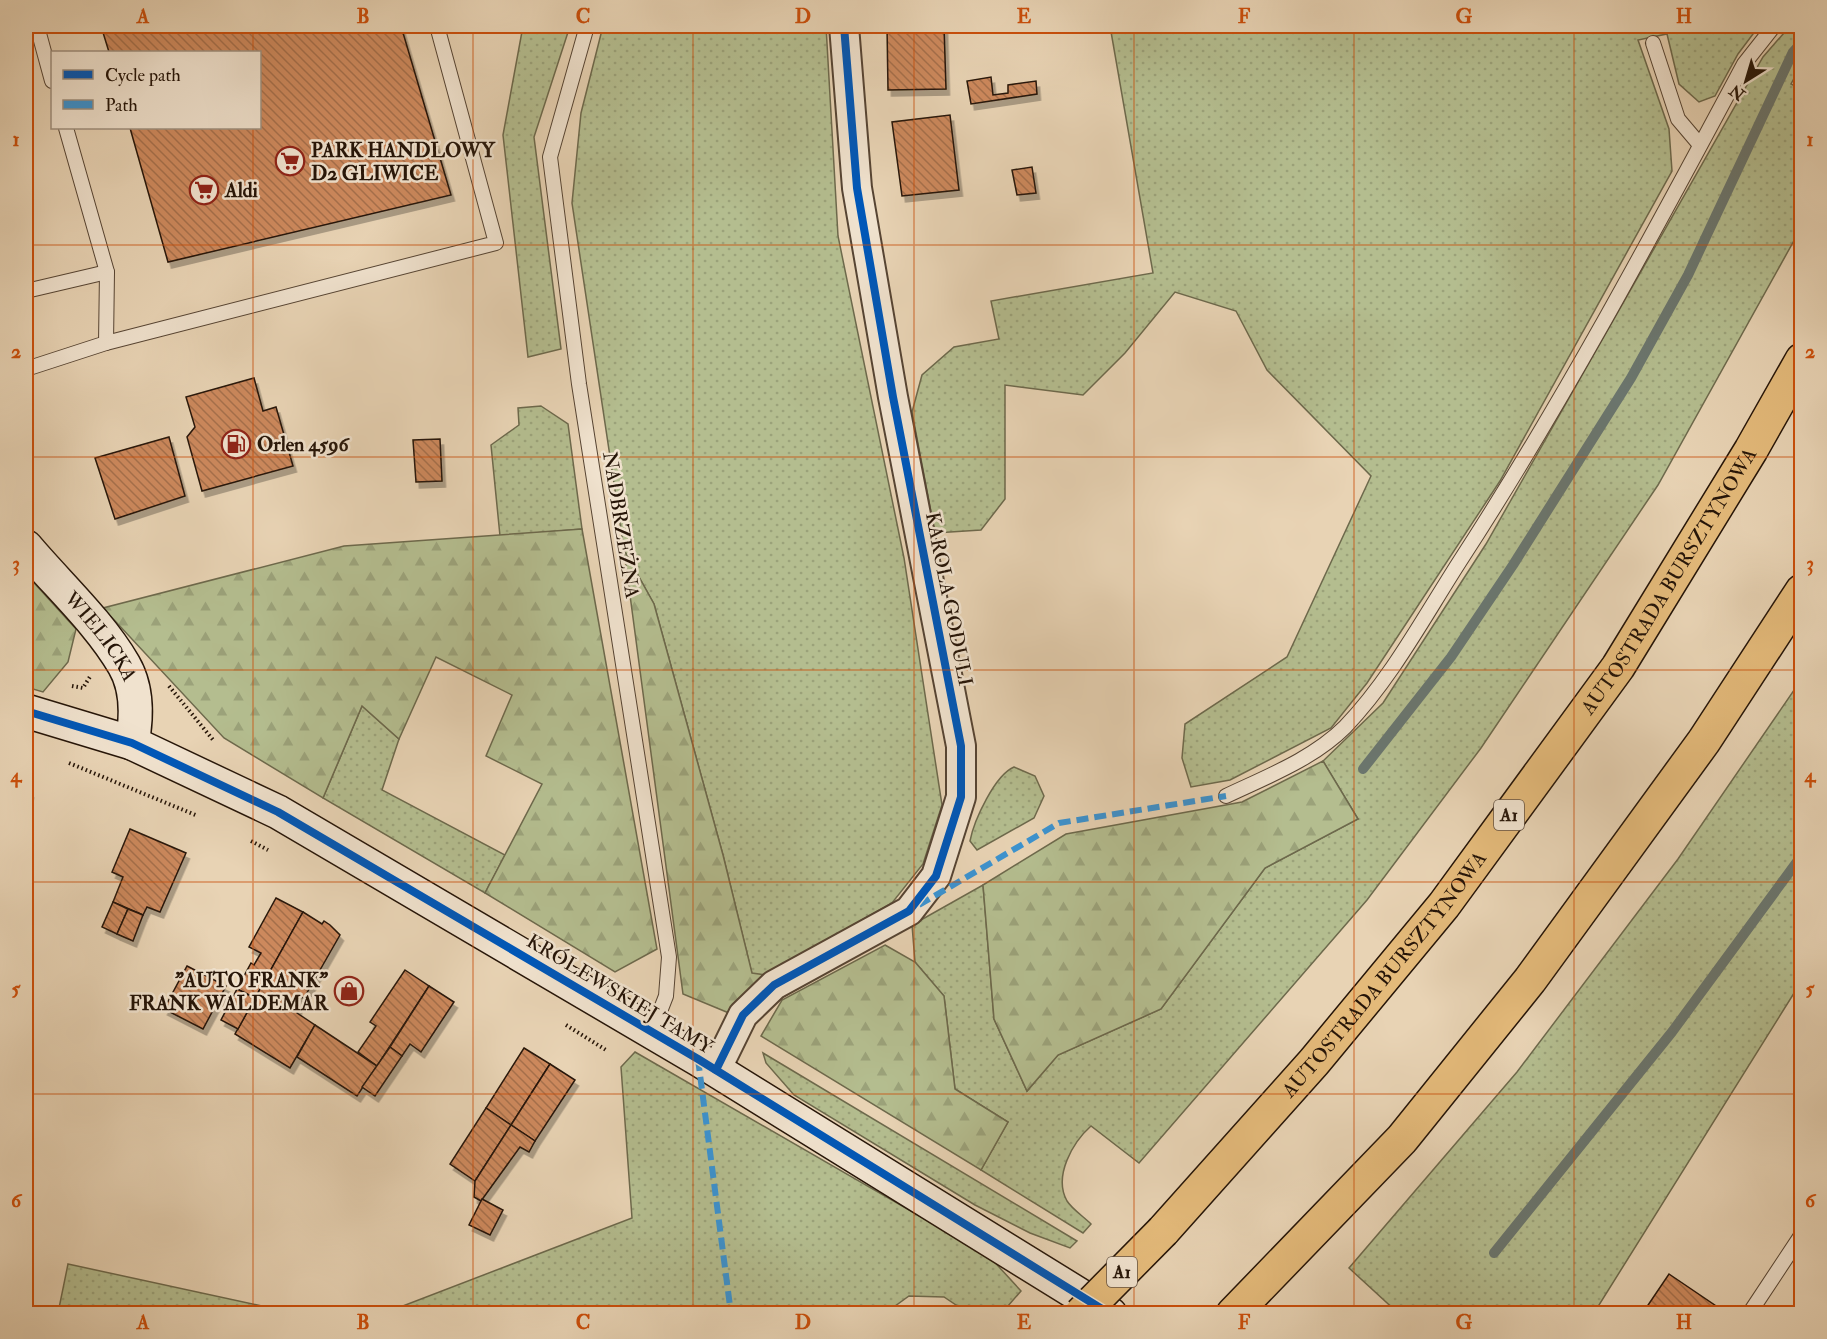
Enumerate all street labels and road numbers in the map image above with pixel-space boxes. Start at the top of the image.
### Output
street label: AUTOSTRADA BURSZTYNOWA [1575,443,1762,720]
street label: NADBRZEŻNA [597,450,646,600]
street label: KAROLA GODULI [920,510,978,688]
street label: WIELICKA [59,585,143,685]
road number: A1 [1494,800,1524,830]
street label: AUTOSTRADA BURSZTYNOWA [1275,846,1492,1103]
street label: KRÓLEWSKIEJ TAMY [522,928,719,1060]
road number: A1 [1107,1257,1137,1287]

